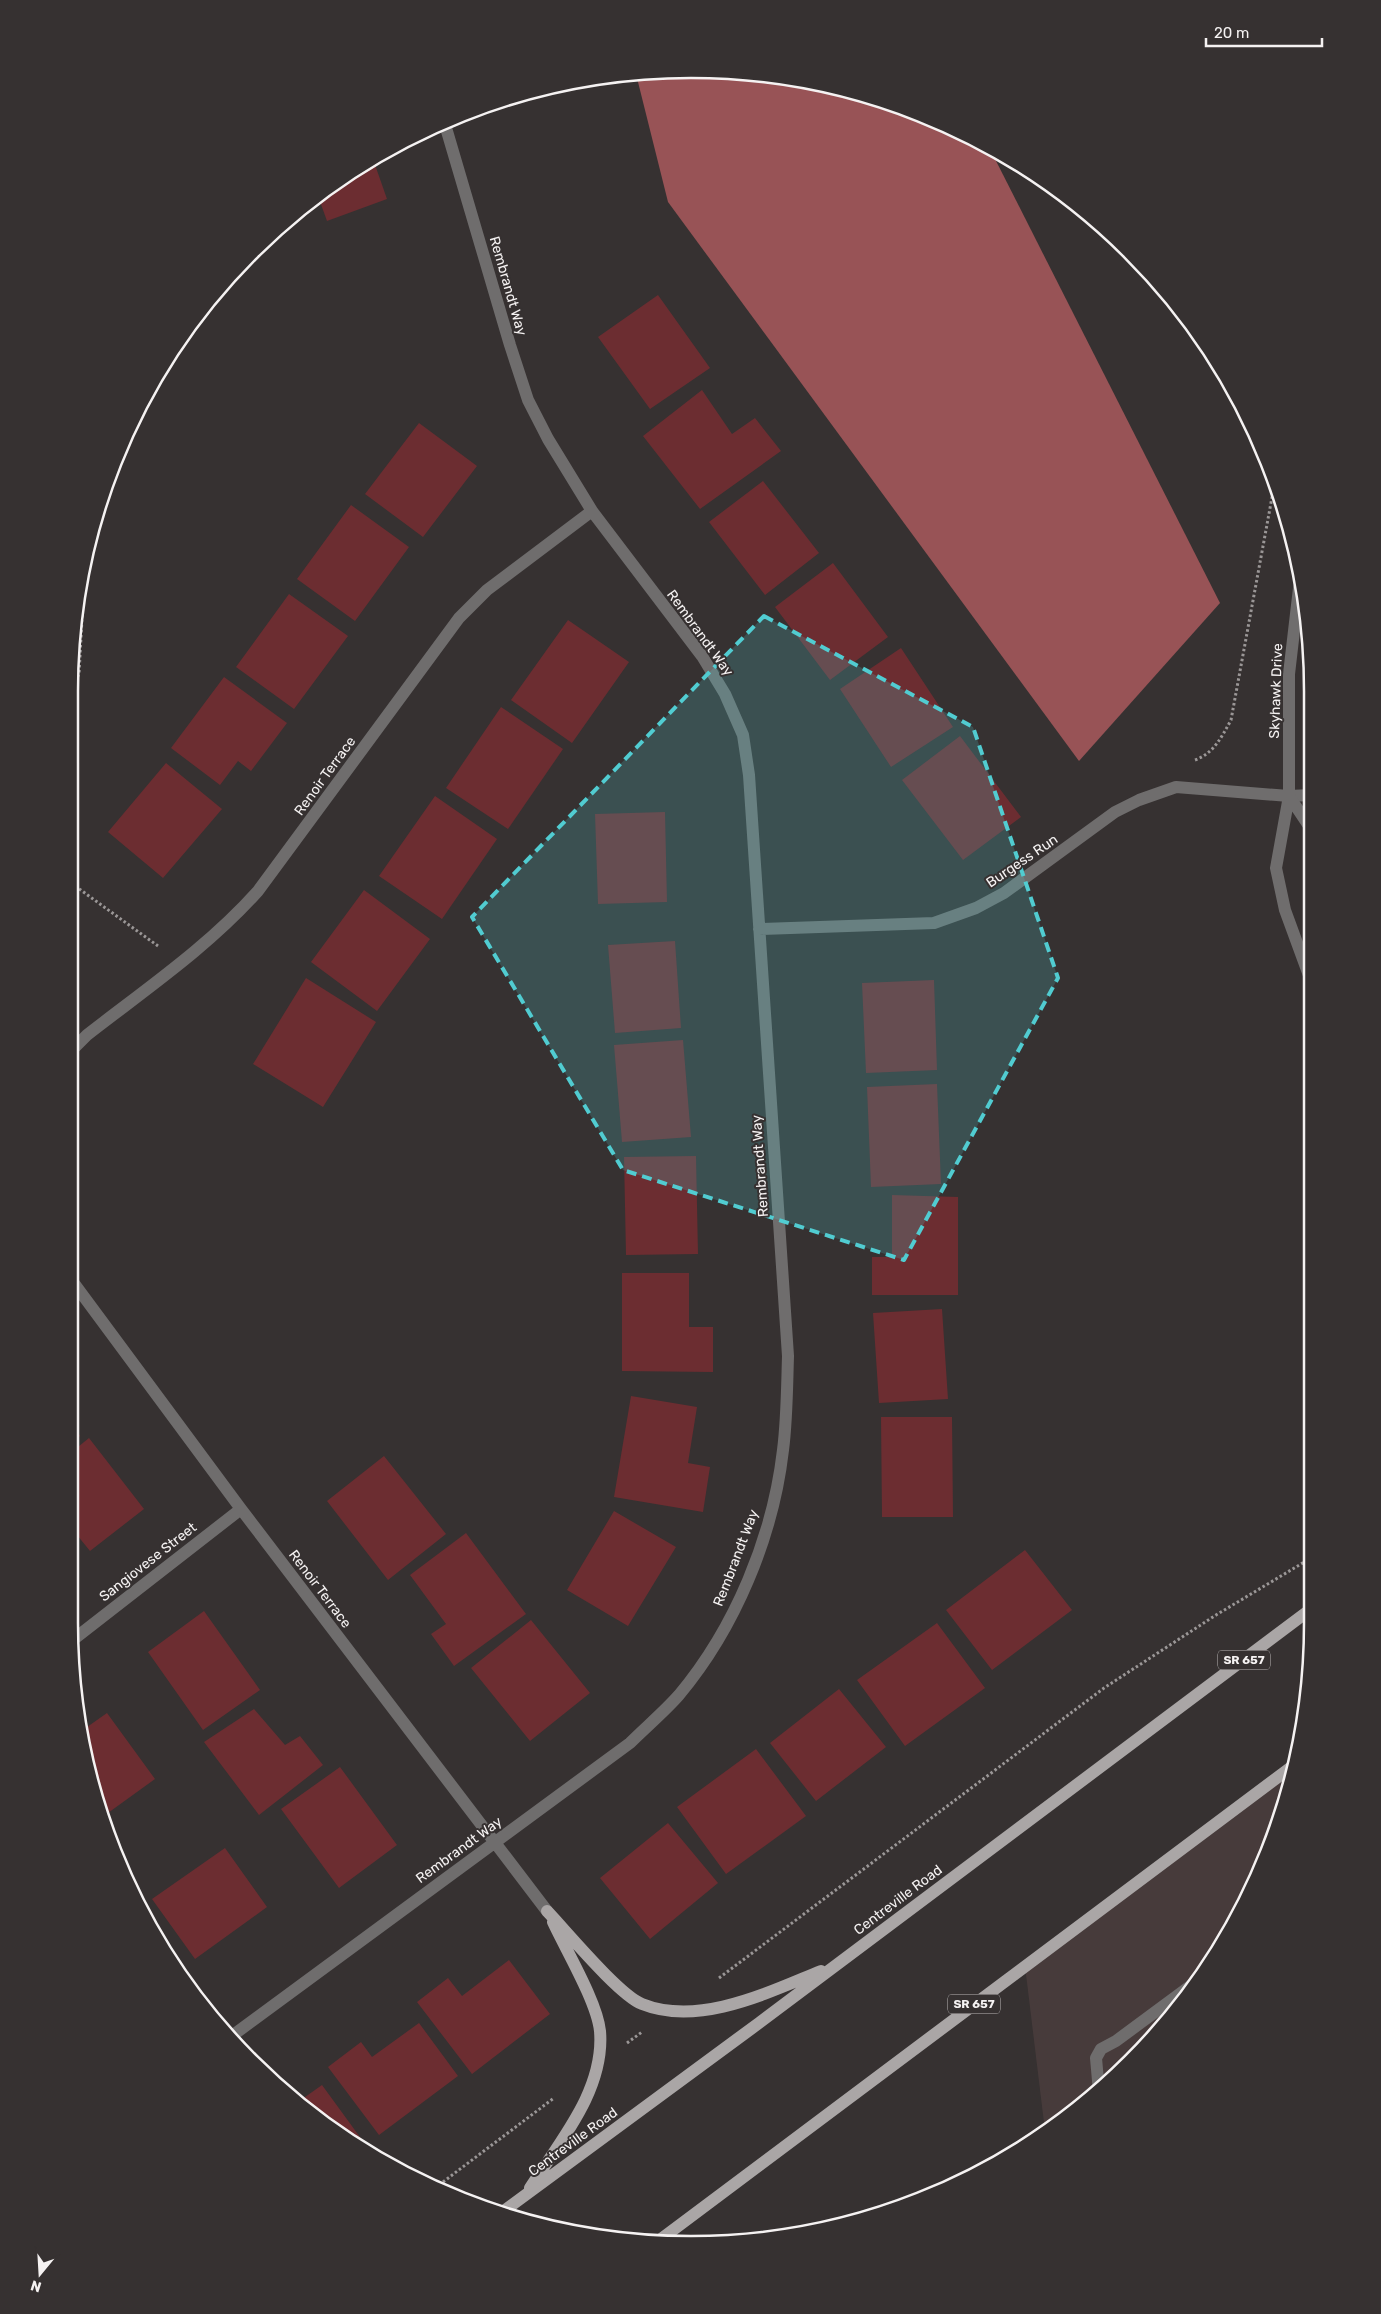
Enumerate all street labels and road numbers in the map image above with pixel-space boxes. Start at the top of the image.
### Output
street label: Rembrandt Way [486,234,530,338]
street label: Rembrandt Way [663,587,737,680]
street label: Skyhawk Drive [1266,643,1286,739]
street label: Renoir Terrace [291,733,359,819]
street label: Burgess Run [983,831,1061,891]
street label: Rembrandt Way [748,1114,772,1218]
street label: Rembrandt Way [710,1507,762,1609]
street label: Sangiovese Street [96,1518,200,1605]
street label: Renoir Terrace [285,1547,355,1632]
road number: SR 657 [1218,1650,1270,1670]
street label: Rembrandt Way [413,1813,506,1887]
street label: Centreville Road [850,1861,946,1939]
road number: SR 657 [948,1995,1000,2014]
street label: Centreville Road [525,2104,621,2180]

